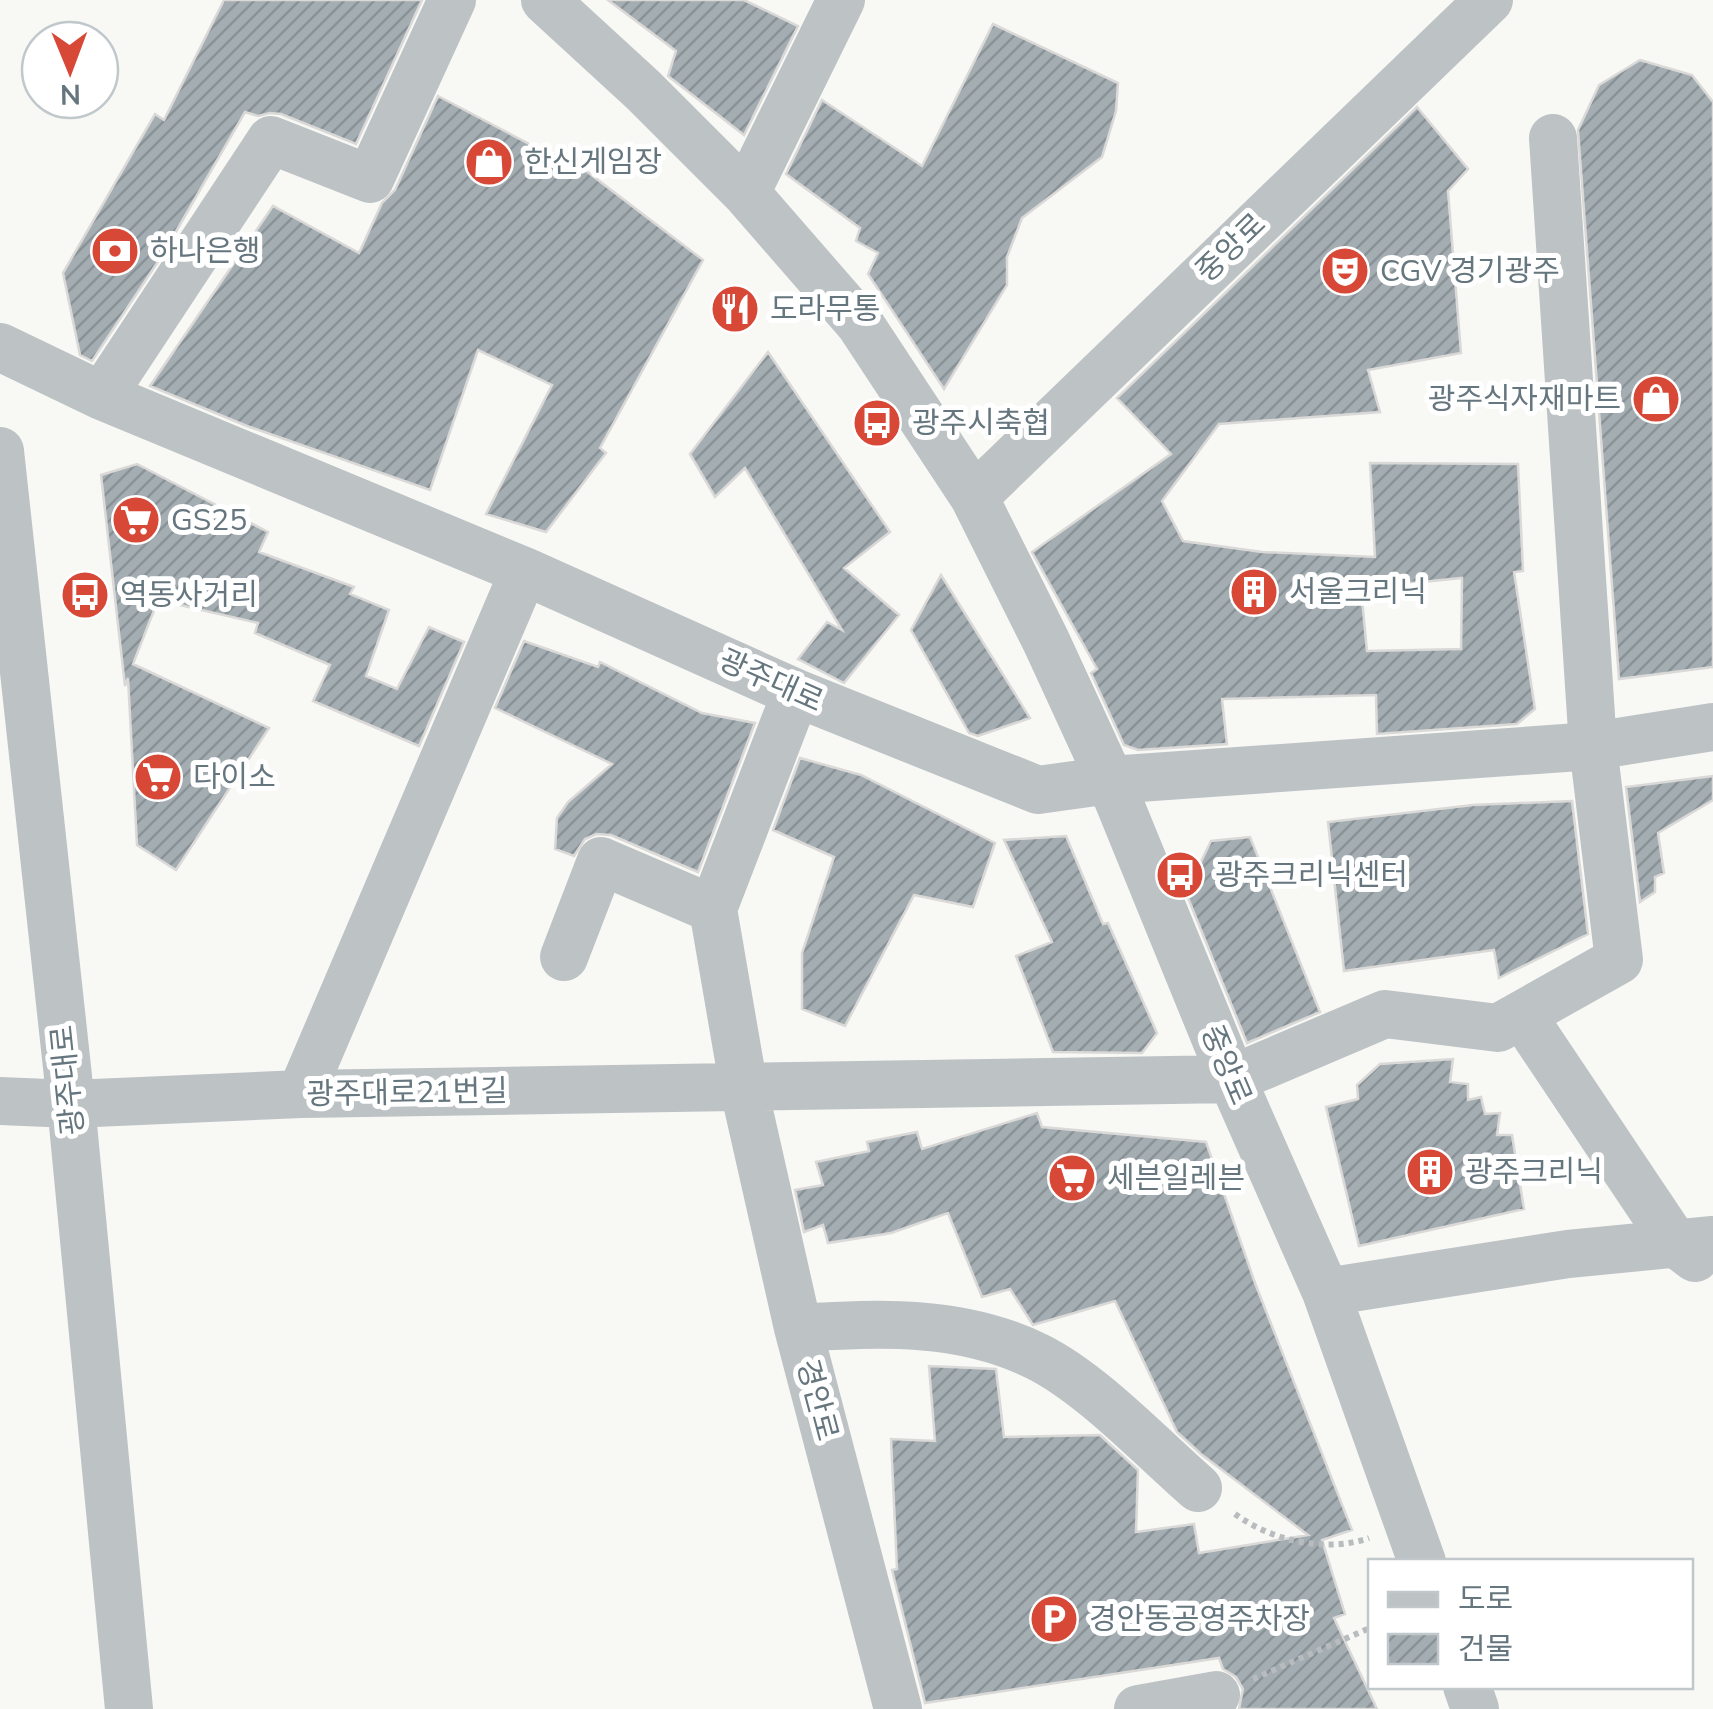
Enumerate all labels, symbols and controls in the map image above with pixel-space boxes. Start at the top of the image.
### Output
north arrow [20,20,120,120]
text: N [60,75,81,113]
shop icon: 한신게임장 [463,136,515,188]
place label: 한신게임장 [524,142,662,183]
street label: 중앙로 [1187,204,1275,292]
bank icon: 하나은행 [89,225,141,277]
place label: 하나은행 [150,231,260,272]
theatre icon: CGV 경기광주 [1319,245,1371,297]
place label: CGV 경기광주 [1380,251,1560,292]
restaurant icon: 도라무통 [709,283,761,335]
place label: 도라무통 [770,289,880,330]
shop icon: 광주식자재마트 [1630,373,1682,425]
place label: 광주식자재마트 [1428,379,1621,420]
bus stop icon: 광주시축협 [851,397,903,449]
place label: 광주시축협 [912,403,1050,444]
supermarket icon: GS25 [110,494,162,546]
place label: GS25 [171,500,247,541]
building icon: 서울크리닉 [1228,566,1280,618]
bus stop icon: 역동사거리 [59,569,111,621]
place label: 서울크리닉 [1289,572,1427,613]
place label: 역동사거리 [120,575,258,616]
street label: 광주대로 [712,640,830,722]
supermarket icon: 다이소 [132,751,184,803]
place label: 다이소 [193,757,276,798]
bus stop icon: 광주크리닉센터 [1154,849,1206,901]
place label: 광주크리닉센터 [1215,855,1408,896]
street label: 중앙로 [1191,1019,1261,1111]
street label: 광주대로 [42,1023,94,1137]
street label: 광주대로21번길 [306,1071,508,1115]
building icon: 광주크리닉 [1404,1146,1456,1198]
supermarket icon: 세븐일레븐 [1046,1152,1098,1204]
place label: 광주크리닉 [1465,1152,1603,1193]
place label: 세븐일레븐 [1107,1158,1245,1199]
street label: 경안로 [786,1355,848,1445]
legend [1368,1559,1693,1689]
text: 도로 [1458,1579,1513,1620]
parking icon: 경안동공영주차장 [1028,1593,1080,1645]
place label: 경안동공영주차장 [1089,1599,1310,1640]
text: 건물 [1458,1629,1513,1670]

